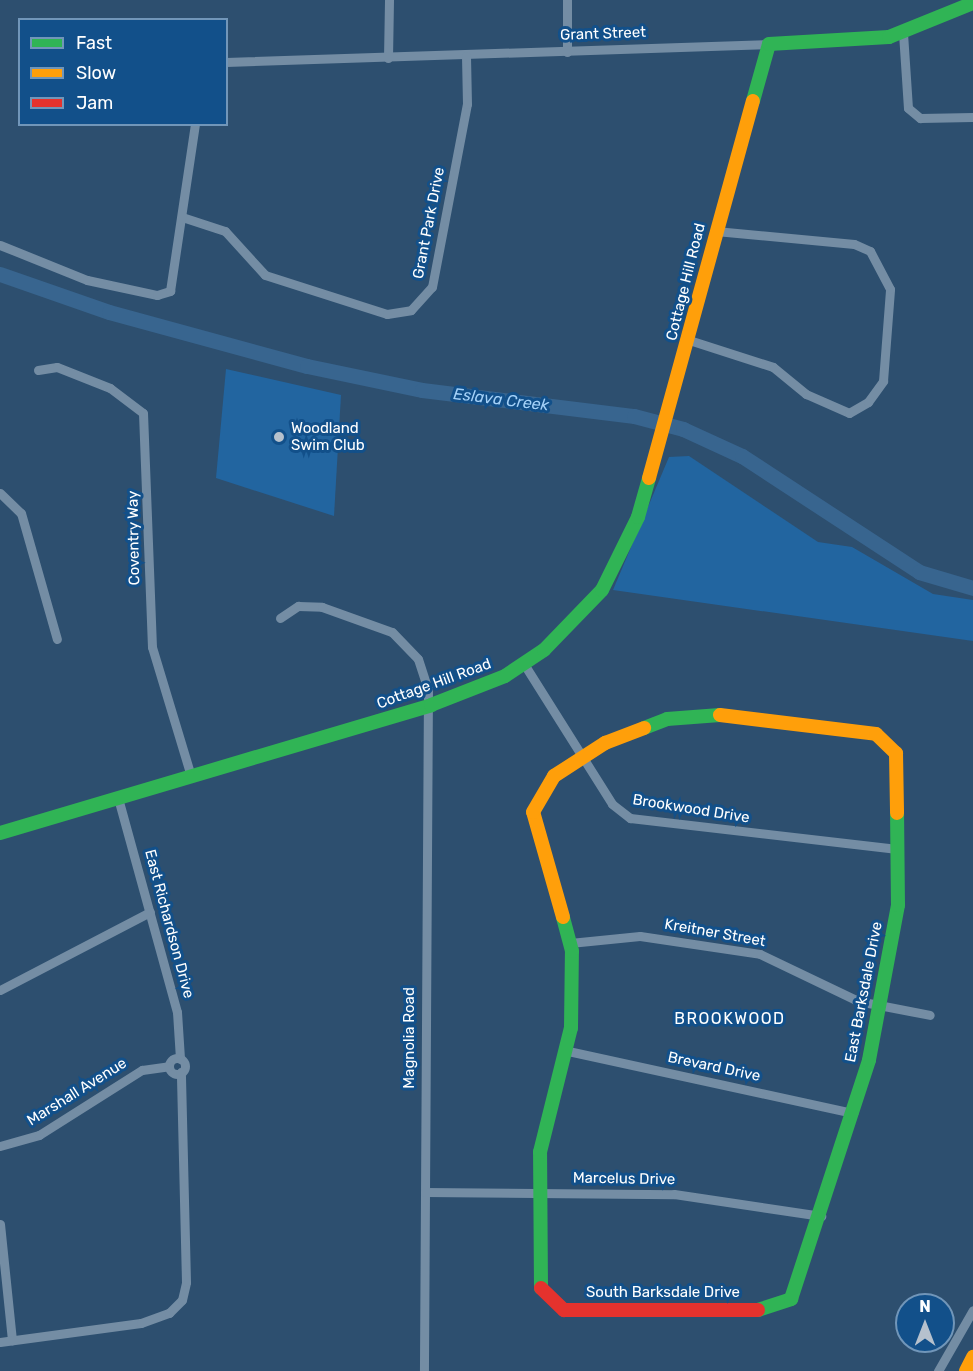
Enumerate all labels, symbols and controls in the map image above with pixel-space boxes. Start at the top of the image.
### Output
legend [18,18,228,126]
street label: Grant Street [560,24,646,44]
text: Fast [76,32,112,54]
text: Slow [76,62,116,84]
text: Jam [76,92,113,114]
street label: Grant Park Drive [409,166,449,280]
street label: Cottage Hill Road [663,221,709,343]
water label: Eslava Creek [452,385,550,415]
place label: Woodland Swim Club [291,419,365,454]
marker: Woodland Swim Club [272,430,286,444]
street label: Coventry Way [124,490,144,586]
street label: Cottage Hill Road [374,655,494,713]
street label: Brookwood Drive [631,791,751,827]
street label: East Richardson Drive [140,848,198,1000]
street label: Kreitner Street [663,915,767,951]
street label: East Barksdale Drive [842,920,886,1064]
street label: Magnolia Road [401,987,419,1089]
district label: BROOKWOOD [674,1009,786,1029]
street label: Brevard Drive [666,1048,762,1086]
street label: Marshall Avenue [24,1054,130,1130]
street label: Marcelus Drive [573,1169,675,1189]
street label: South Barksdale Drive [586,1284,740,1302]
north arrow [895,1293,955,1353]
text: N [919,1297,931,1316]

